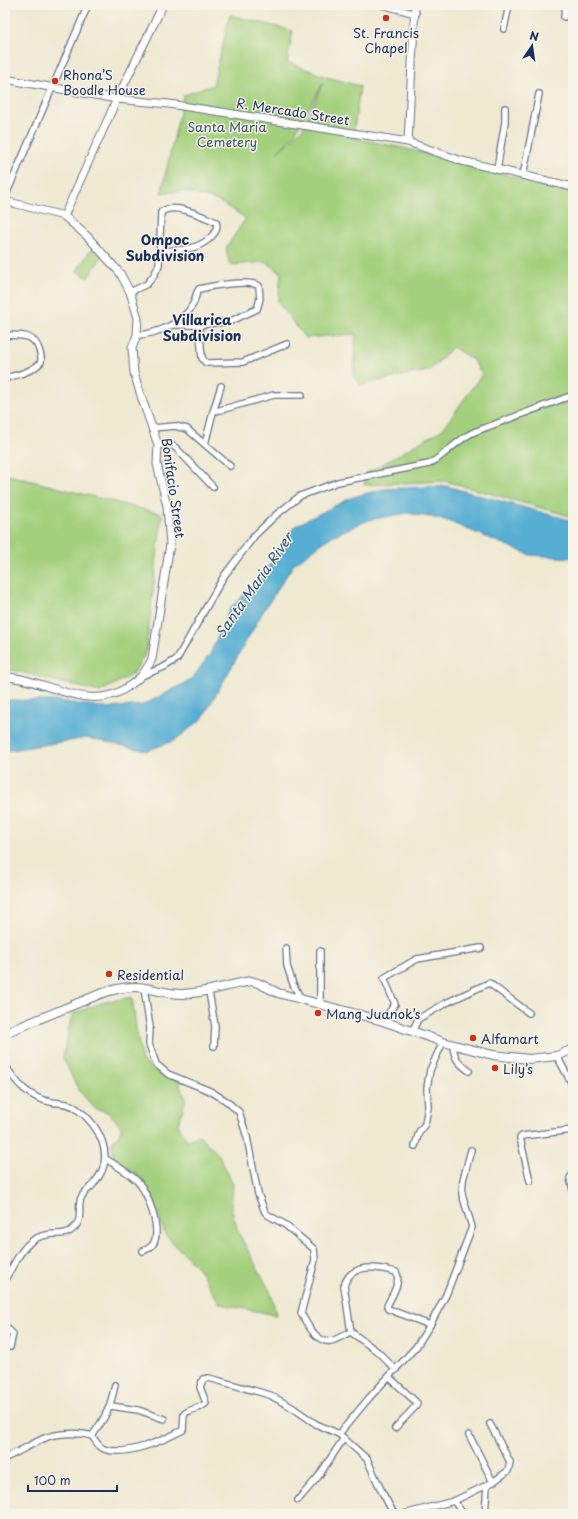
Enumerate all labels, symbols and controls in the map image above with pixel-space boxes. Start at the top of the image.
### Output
marker: St. Francis Chapel [381,13,391,23]
place label: St. Francis Chapel [353,23,419,57]
north arrow [512,26,552,66]
text: N [528,27,541,45]
place label: Rhona’S Boodle House [63,65,146,99]
marker: Rhona’S Boodle House [50,76,60,86]
street label: R. Mercado Street [235,93,351,129]
park label: Santa Maria Cemetery [187,117,267,151]
district label: Ompoc Subdivision [125,229,205,266]
district label: Villarica Subdivision [162,309,242,346]
street label: Bonifacio Street [158,437,190,539]
water label: Santa Maria River [210,526,299,642]
place label: Residential [117,965,184,984]
marker: Residential [104,969,114,979]
place label: Mang Juanok’s [326,1004,421,1023]
marker: Mang Juanok’s [313,1008,323,1018]
place label: Alfamart [481,1029,539,1048]
marker: Alfamart [468,1033,478,1043]
place label: Lily’s [503,1059,533,1078]
marker: Lily’s [490,1063,500,1073]
scale bar [28,1467,117,1493]
text: 100 m [34,1471,71,1489]

